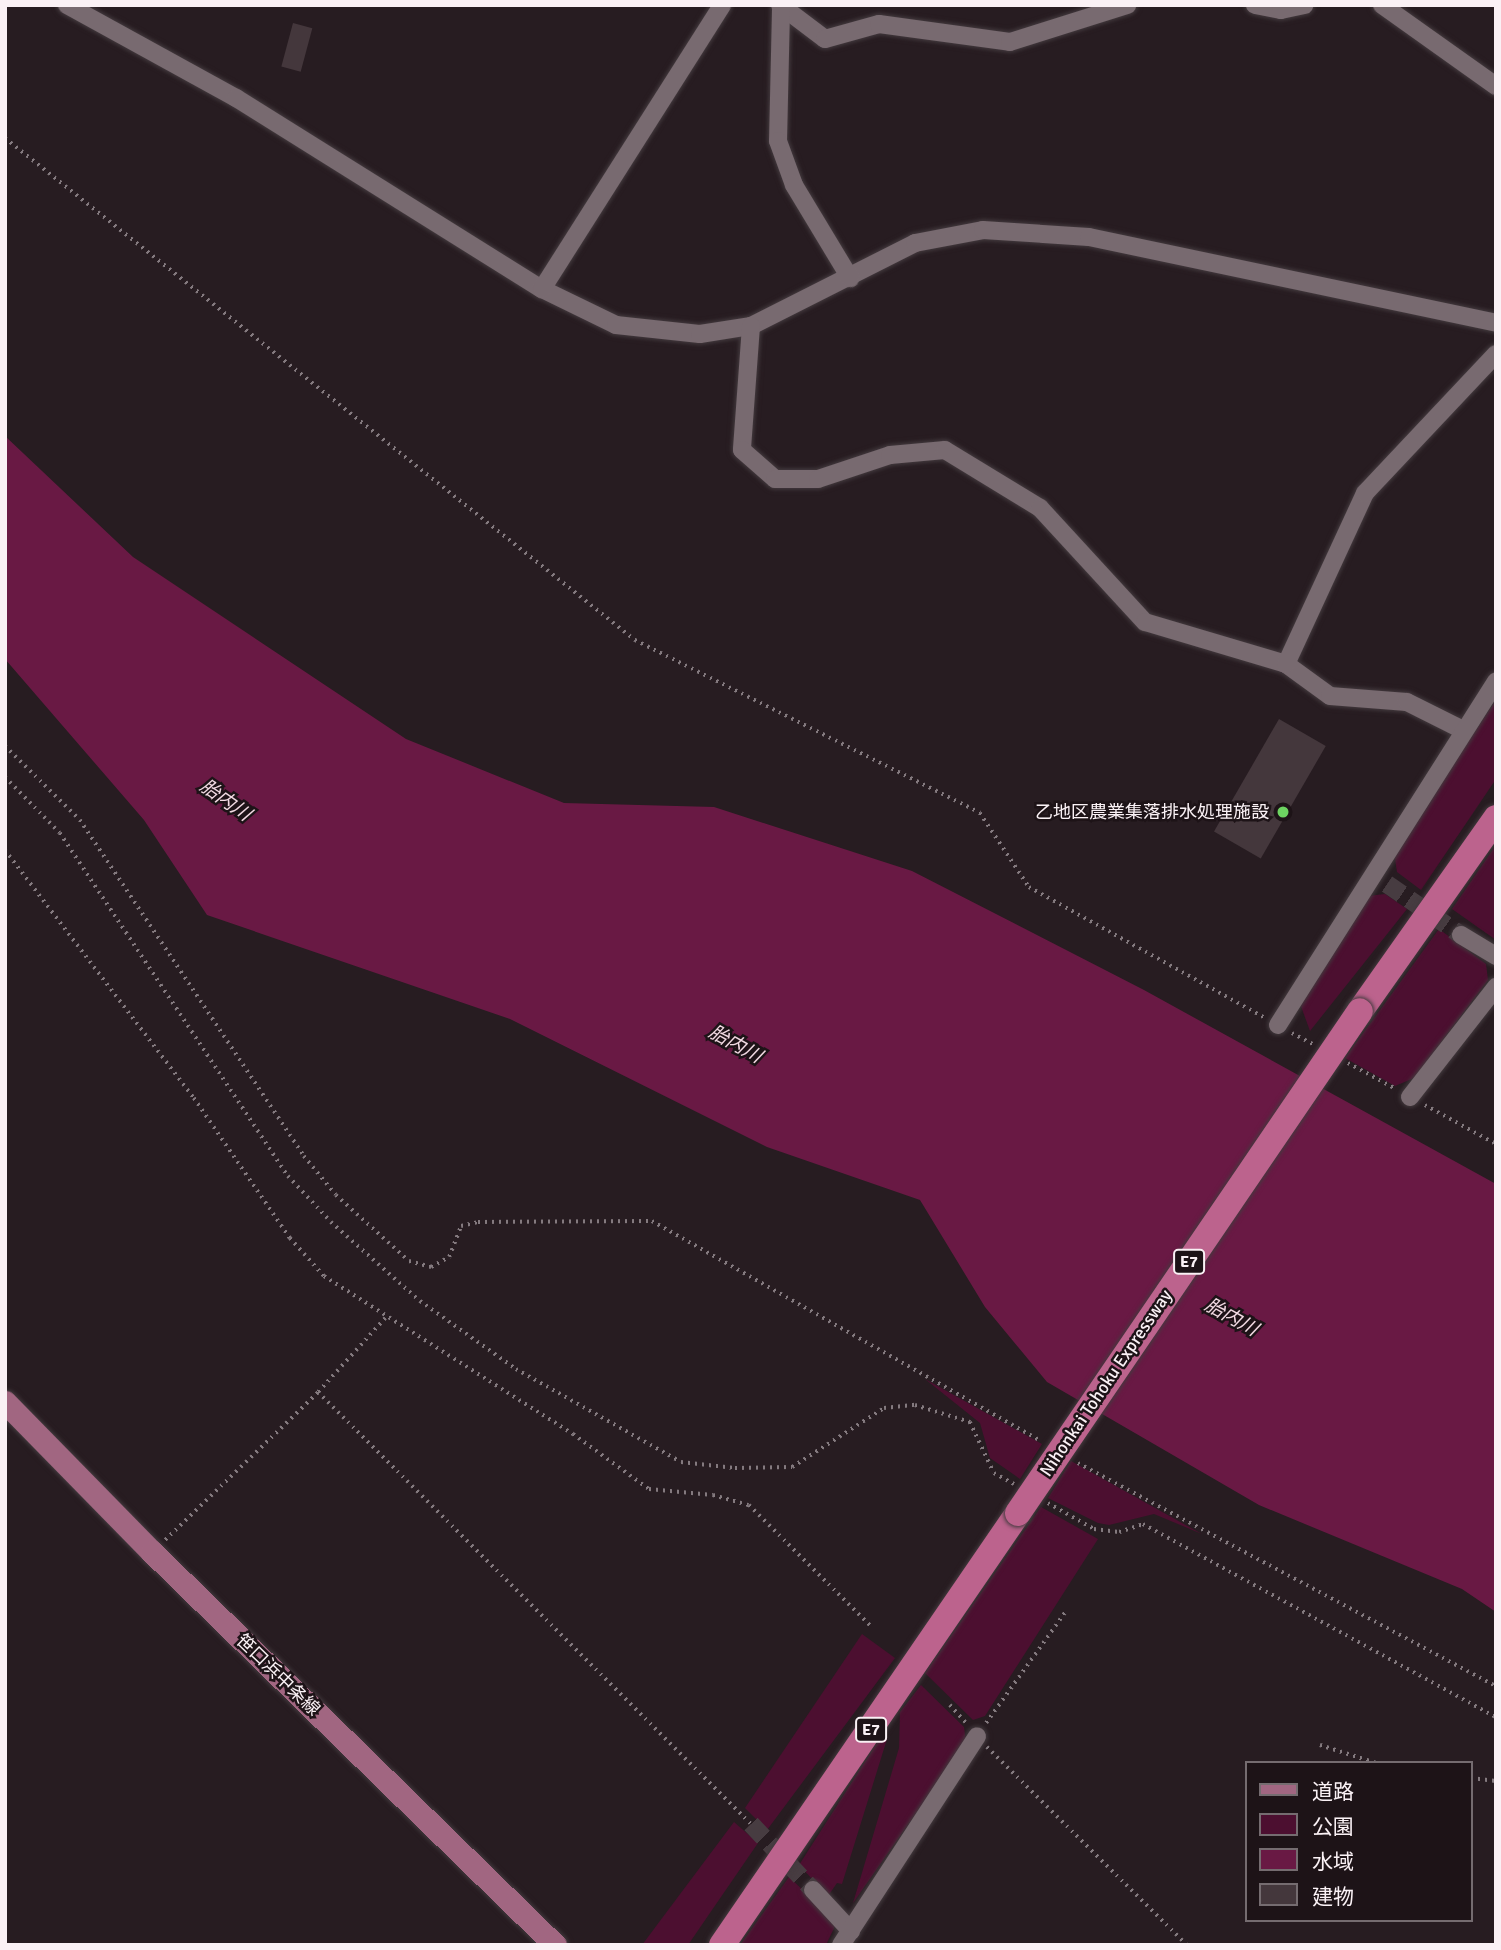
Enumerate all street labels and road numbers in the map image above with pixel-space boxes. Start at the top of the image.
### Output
road number: E7 [1172,1250,1206,1274]
street label: Nihonkai Tohoku Expressway [1035,1285,1177,1481]
street label: 笹口浜中条線 [232,1630,324,1720]
road number: E7 [854,1718,888,1742]

